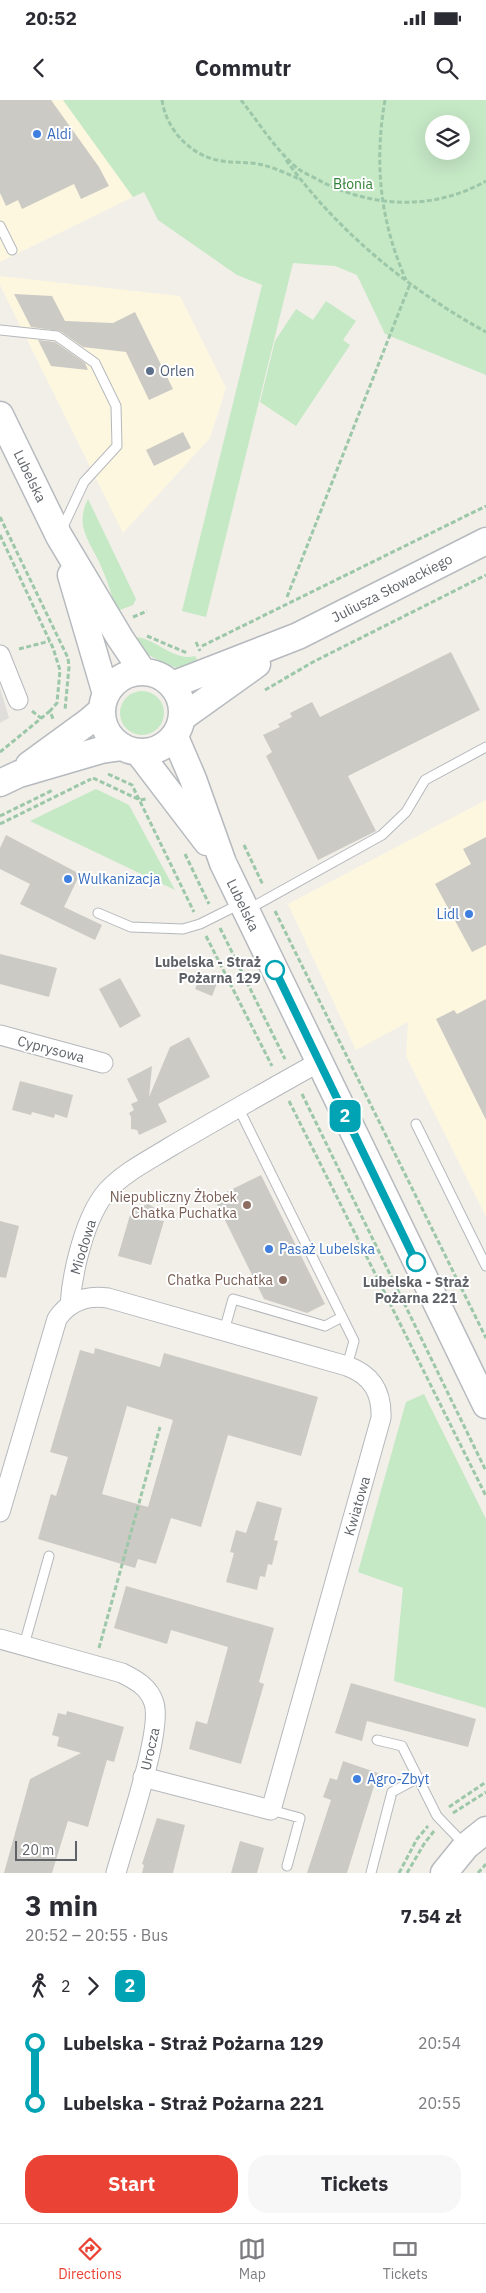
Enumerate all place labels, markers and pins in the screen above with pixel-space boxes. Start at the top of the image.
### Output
place label: Aldi [47,125,71,143]
marker: Aldi [31,128,43,140]
place label: Orlen [160,362,195,380]
marker: Orlen [144,365,156,377]
place label: Wulkanizacja [78,870,161,888]
marker: Wulkanizacja [62,873,74,885]
place label: Lidl [437,905,459,923]
marker: Lidl [463,908,475,920]
place label: Lubelska - Straż Pożarna 129 [155,953,261,987]
marker: Lubelska - Straż Pożarna 129 [265,960,285,980]
place label: Niepubliczny Żłobek Chatka Puchatka [110,1188,238,1222]
marker: Niepubliczny Żłobek Chatka Puchatka [241,1199,253,1211]
place label: Pasaż Lubelska [279,1240,375,1258]
marker: Pasaż Lubelska [263,1243,275,1255]
marker: Lubelska - Straż Pożarna 221 [406,1252,426,1272]
place label: Chatka Puchatka [167,1271,274,1289]
place label: Lubelska - Straż Pożarna 221 [363,1273,469,1307]
marker: Chatka Puchatka [277,1274,289,1286]
place label: Agro-Zbyt [367,1770,430,1788]
marker: Agro-Zbyt [351,1773,363,1785]

